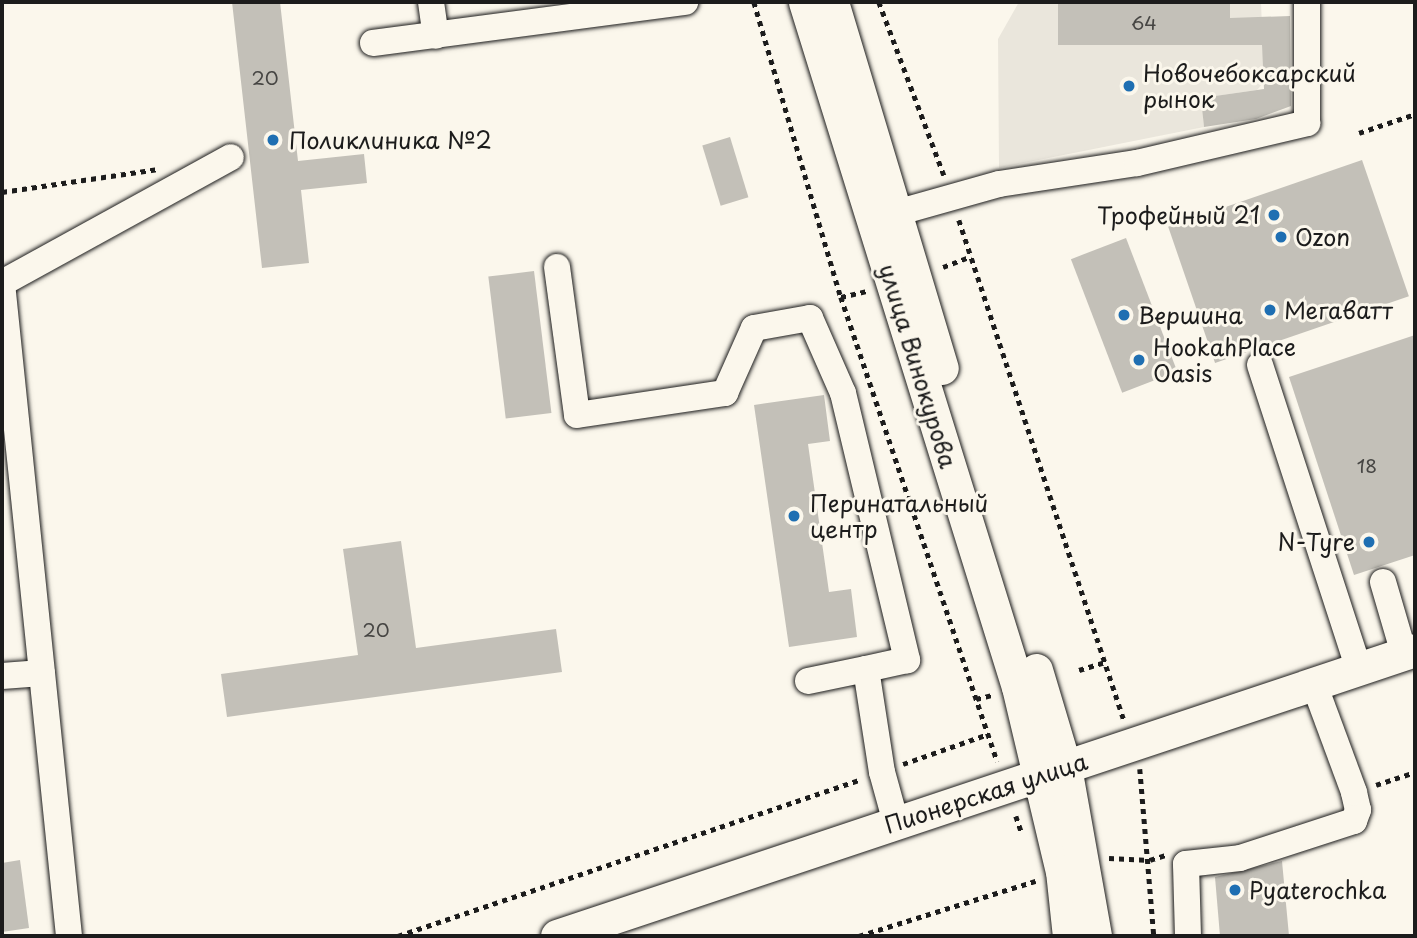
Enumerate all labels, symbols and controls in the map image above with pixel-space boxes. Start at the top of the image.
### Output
house number: 64 [1131,12,1157,34]
place label: Новочебоксарский рынок [1143,59,1356,113]
house number: 20 [251,67,279,89]
marker: Новочебоксарский рынок [1121,78,1137,94]
place label: Поликлиника №2 [289,126,492,154]
marker: Поликлиника №2 [263,130,283,150]
place label: Трофейный 21 [1097,201,1260,229]
marker: Трофейный 21 [1266,207,1282,223]
place label: Ozon [1295,223,1350,251]
marker: Ozon [1273,229,1289,245]
street label: улица Винокурова [874,260,962,472]
place label: Мегаватт [1284,296,1393,324]
place label: Вершина [1138,301,1243,329]
marker: Мегаватт [1262,302,1278,318]
marker: Вершина [1116,307,1132,323]
place label: HookahPlace Oasis [1153,333,1296,387]
marker: HookahPlace Oasis [1131,352,1147,368]
house number: 18 [1357,455,1377,477]
place label: Перинатальный центр [810,489,988,543]
marker: Перинатальный центр [784,506,804,526]
place label: N-Tyre [1278,528,1355,556]
marker: N-Tyre [1361,534,1377,550]
house number: 20 [362,619,390,641]
street label: Пионерская улица [880,747,1092,839]
place label: Pyaterochka [1249,876,1386,904]
marker: Pyaterochka [1227,882,1243,898]

